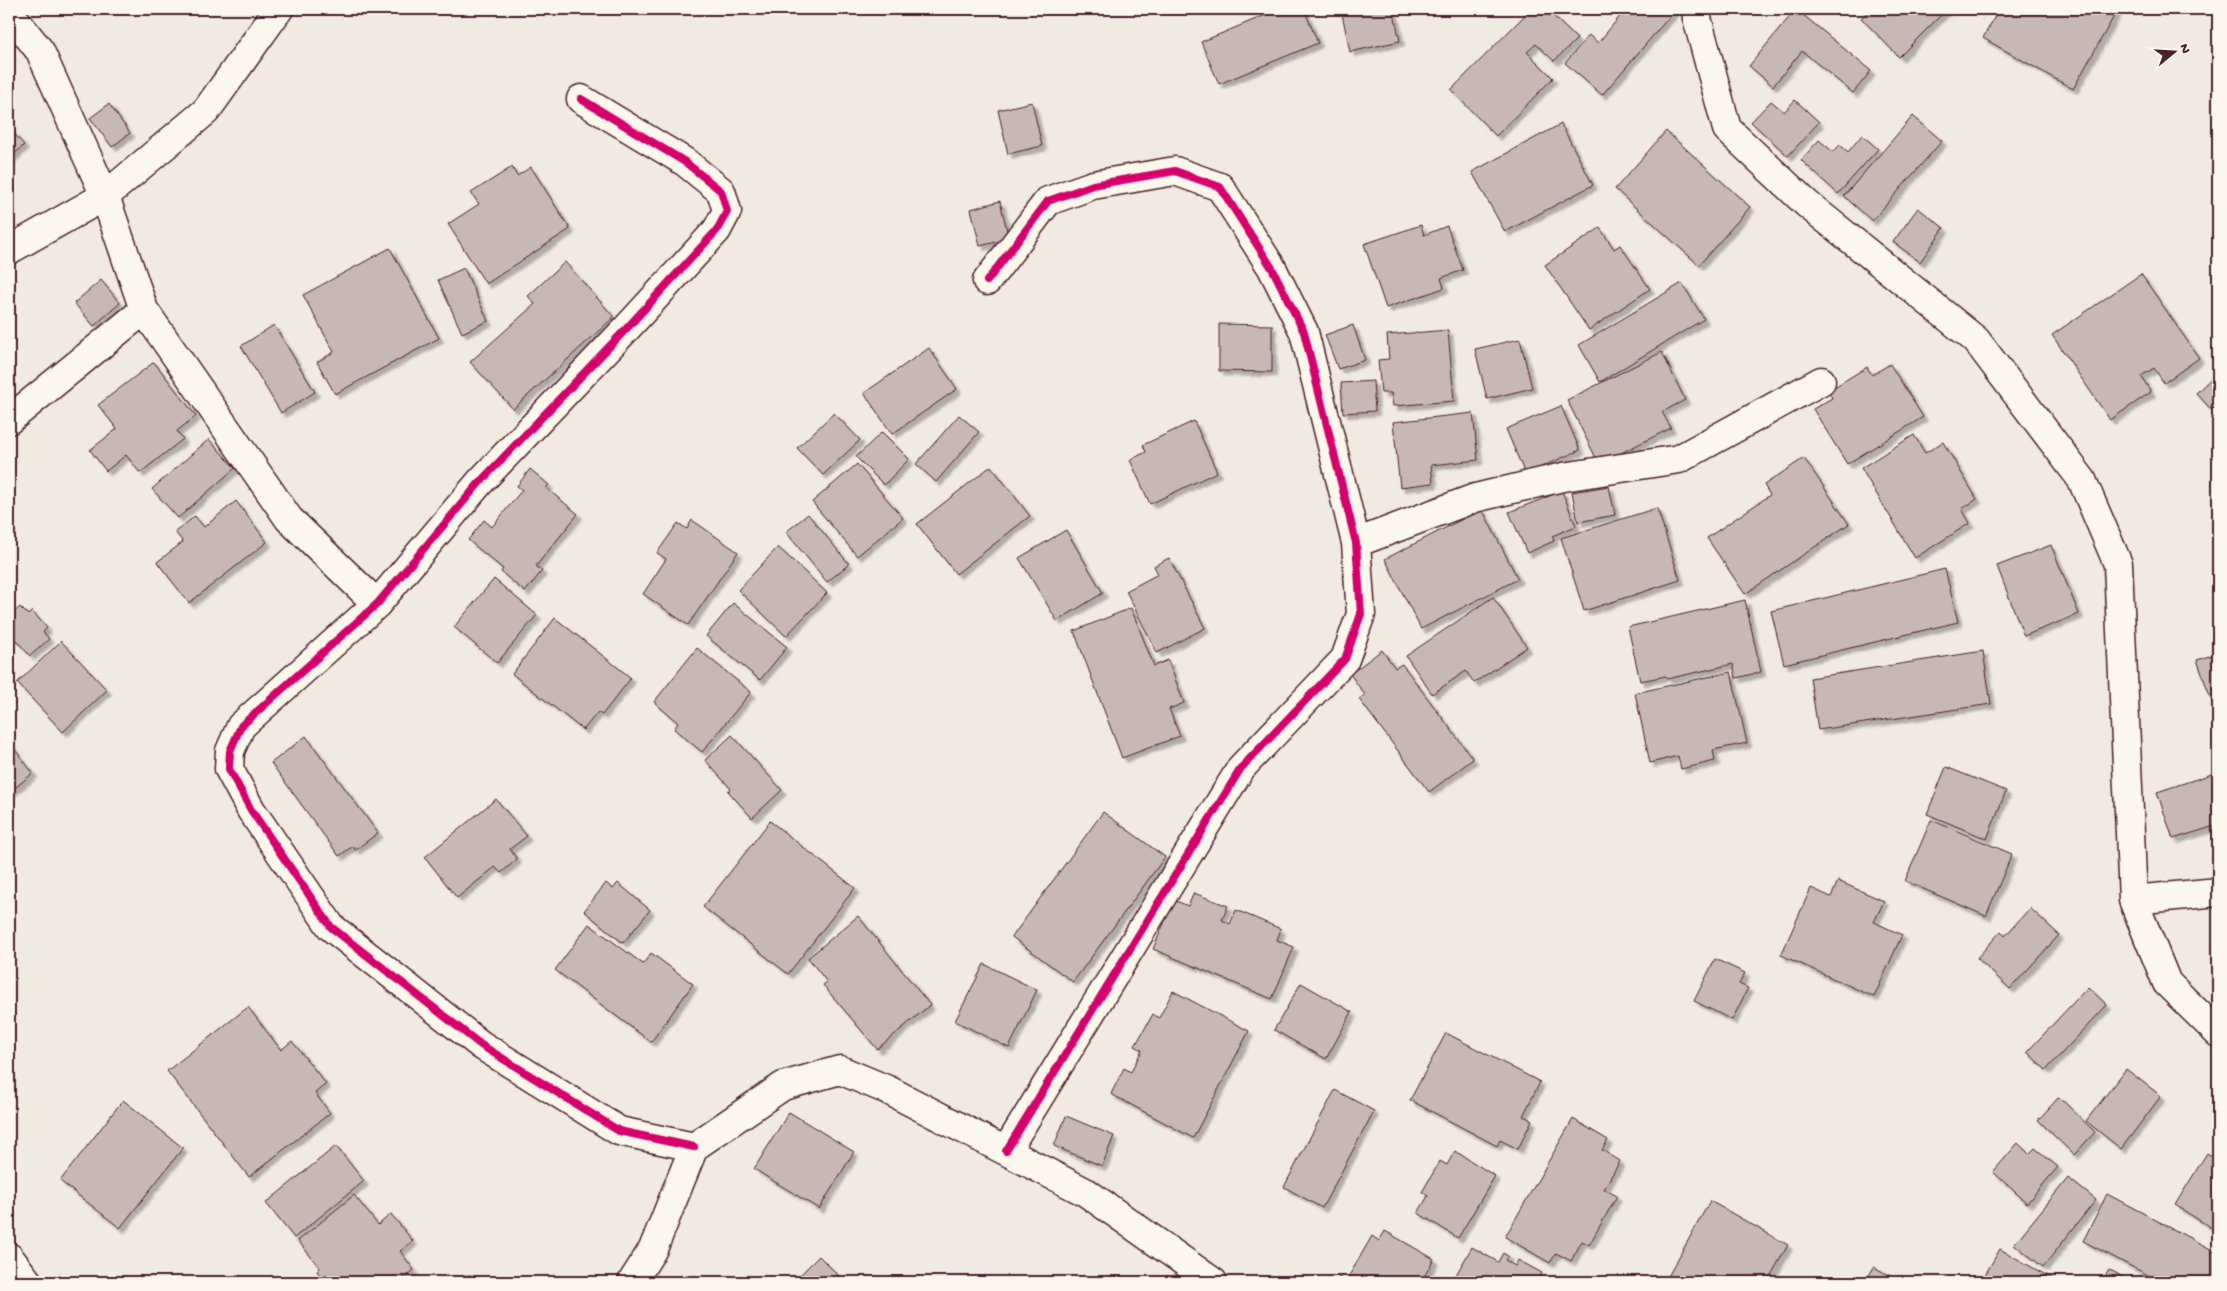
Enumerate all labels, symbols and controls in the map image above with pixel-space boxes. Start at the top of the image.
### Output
north arrow [2150,28,2200,78]
text: N [2174,42,2193,56]

